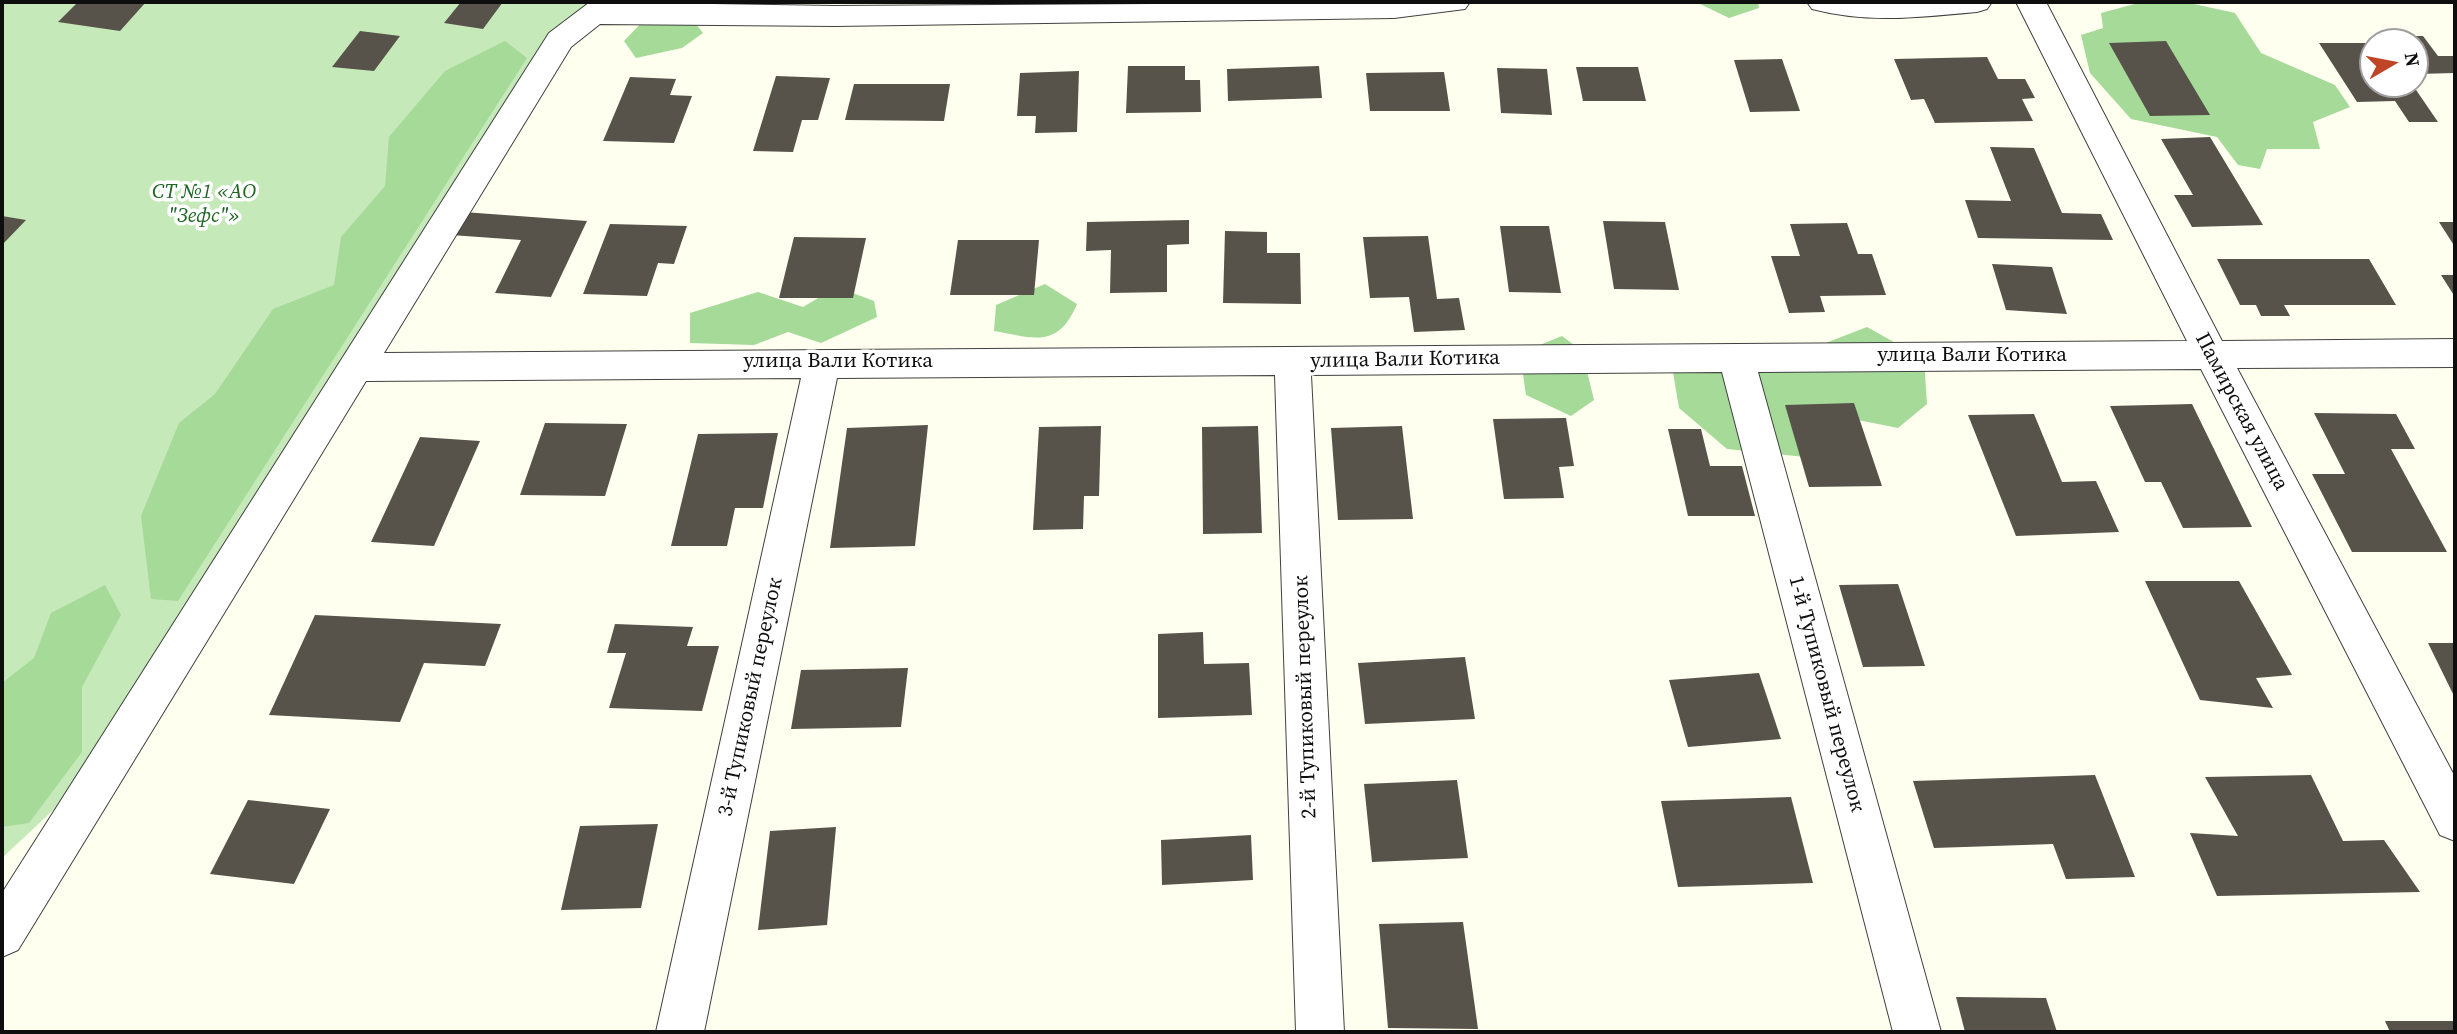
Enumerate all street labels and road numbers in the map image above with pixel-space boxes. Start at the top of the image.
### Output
street label: Памирская улица [2189,329,2293,495]
street label: улица Вали Котика [1877,343,2067,369]
street label: улица Вали Котика [1310,346,1500,374]
street label: улица Вали Котика [743,349,933,375]
street label: 1-й Тупиковый переулок [1782,573,1870,815]
street label: 3-й Тупиковый переулок [713,575,789,819]
street label: 2-й Тупиковый переулок [1289,575,1323,819]

